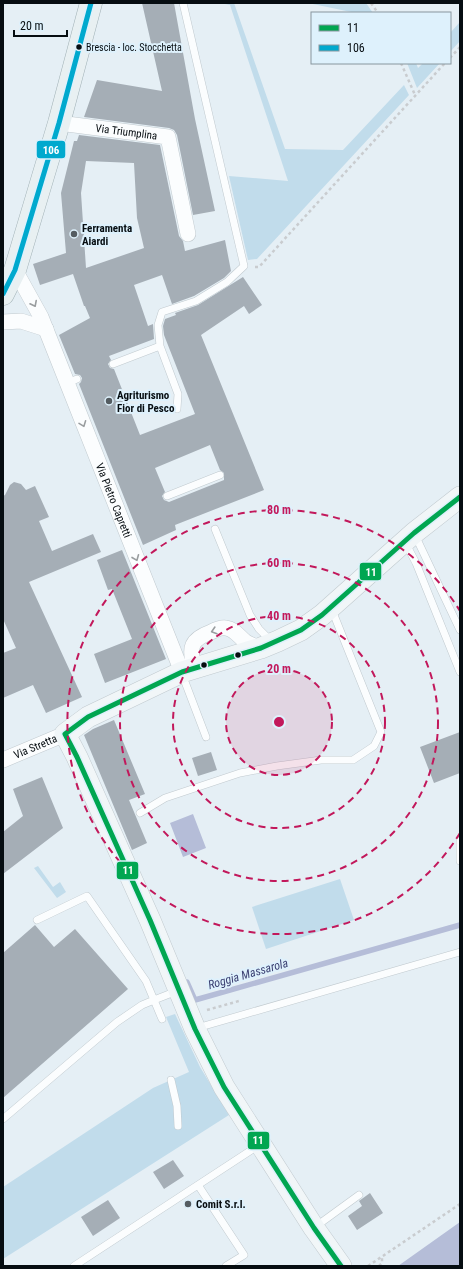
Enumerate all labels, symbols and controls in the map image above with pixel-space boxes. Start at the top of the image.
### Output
scale bar [14,12,67,38]
legend [311,12,451,64]
text: 20 m [20,19,44,33]
text: 11 [347,21,359,35]
text: 106 [347,41,365,55]
marker: Brescia - loc. Stocchetta [74,42,84,52]
place label: Brescia - loc. Stocchetta [86,42,182,53]
street label: Via Triumplina [95,121,158,142]
line badge: 106 [36,140,66,159]
text: 106 [43,144,60,157]
place label: Ferramenta Aiardi [82,222,132,248]
marker: Ferramenta Aiardi [69,229,79,239]
one-way arrow [29,300,37,307]
place label: Agriturismo Fior di Pesco [117,389,175,415]
marker: Agriturismo Fior di Pesco [104,396,114,406]
one-way arrow [79,420,87,427]
street label: Via Pietro Capretti [93,461,135,540]
text: 80 m [267,503,291,517]
one-way arrow [132,554,140,561]
text: 60 m [267,556,291,570]
line badge: 11 [359,562,382,581]
text: 11 [365,566,377,579]
text: 40 m [267,609,291,623]
one-way arrow [211,626,218,635]
unlabelled marker [233,650,243,660]
unlabelled marker [199,660,209,670]
text: 20 m [267,662,291,676]
centre of rings [272,715,286,729]
street label: Via Stretta [12,732,59,761]
line badge: 11 [116,861,139,880]
text: 11 [122,864,134,877]
water label: Roggia Massarola [206,956,290,992]
line badge: 11 [247,1131,270,1150]
text: 11 [252,1134,264,1147]
place label: Comit S.r.l. [196,1198,246,1211]
marker: Comit S.r.l. [183,1199,193,1209]

